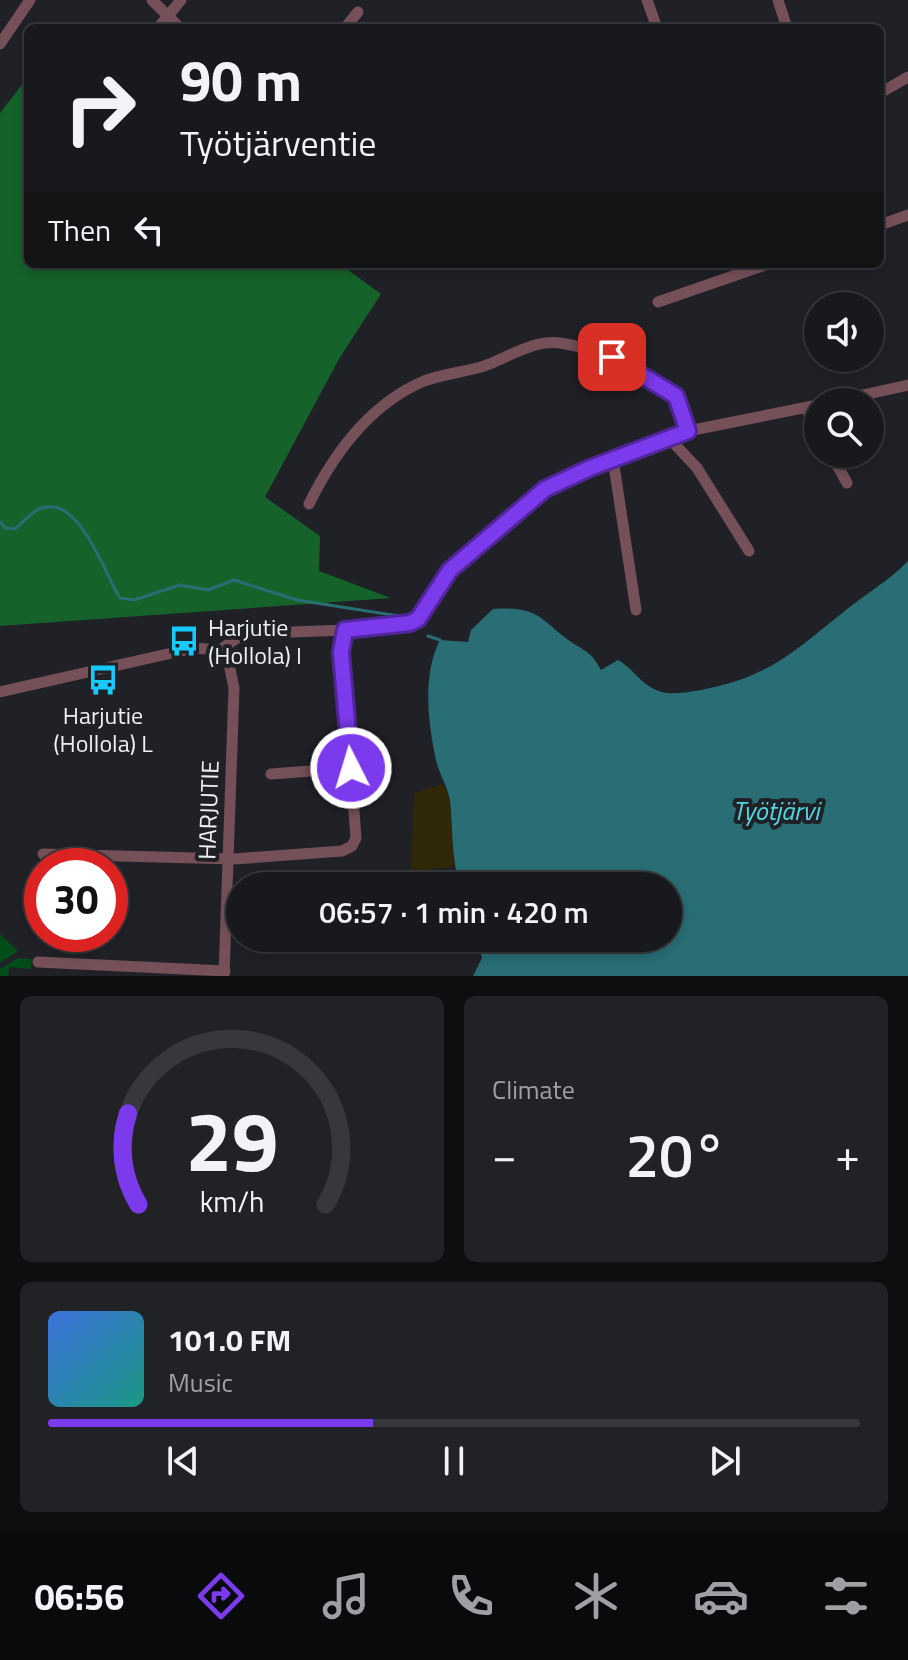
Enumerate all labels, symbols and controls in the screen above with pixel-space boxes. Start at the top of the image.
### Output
text: 90 m [180,38,302,123]
icon: right [48,56,152,160]
text: Työtjärventie [180,115,377,170]
text: Then [48,207,111,253]
icon: left [127,208,171,252]
map controls [804,292,884,468]
button: sound [804,292,884,372]
pin [578,323,646,391]
icon: arrive [590,335,634,379]
button: search [804,388,884,468]
place label: Harjutie (Hollola) I [208,609,302,673]
bus stop icon: Harjutie (Hollola) I [167,624,201,658]
bus stop icon: Harjutie (Hollola) L [86,663,120,697]
place label: Harjutie (Hollola) L [53,697,153,761]
position arrow [309,726,393,810]
street label: HARJUTIE [188,760,228,860]
water label: Työtjärvi [733,791,822,830]
speed limit sign: 30 [24,848,128,952]
text: 06:57 · 1 min · 420 m [319,889,589,935]
text: Climate [492,1070,575,1109]
text: 29 [185,1077,279,1203]
text: 20° [626,1109,726,1200]
text: − [492,1121,517,1188]
text: + [835,1121,860,1188]
text: km/h [200,1180,264,1223]
text: 101.0 FM [168,1317,291,1363]
text: Music [168,1363,233,1402]
icon: previous [161,1439,205,1483]
icon: pause [432,1439,476,1483]
icon: next [703,1439,747,1483]
icon: directions [193,1568,249,1624]
icon: music [318,1568,374,1624]
icon: phone [443,1568,499,1624]
icon: climate [568,1568,624,1624]
icon: car [693,1568,749,1624]
icon: filters [818,1568,874,1624]
text: 06:56 [34,1569,124,1624]

